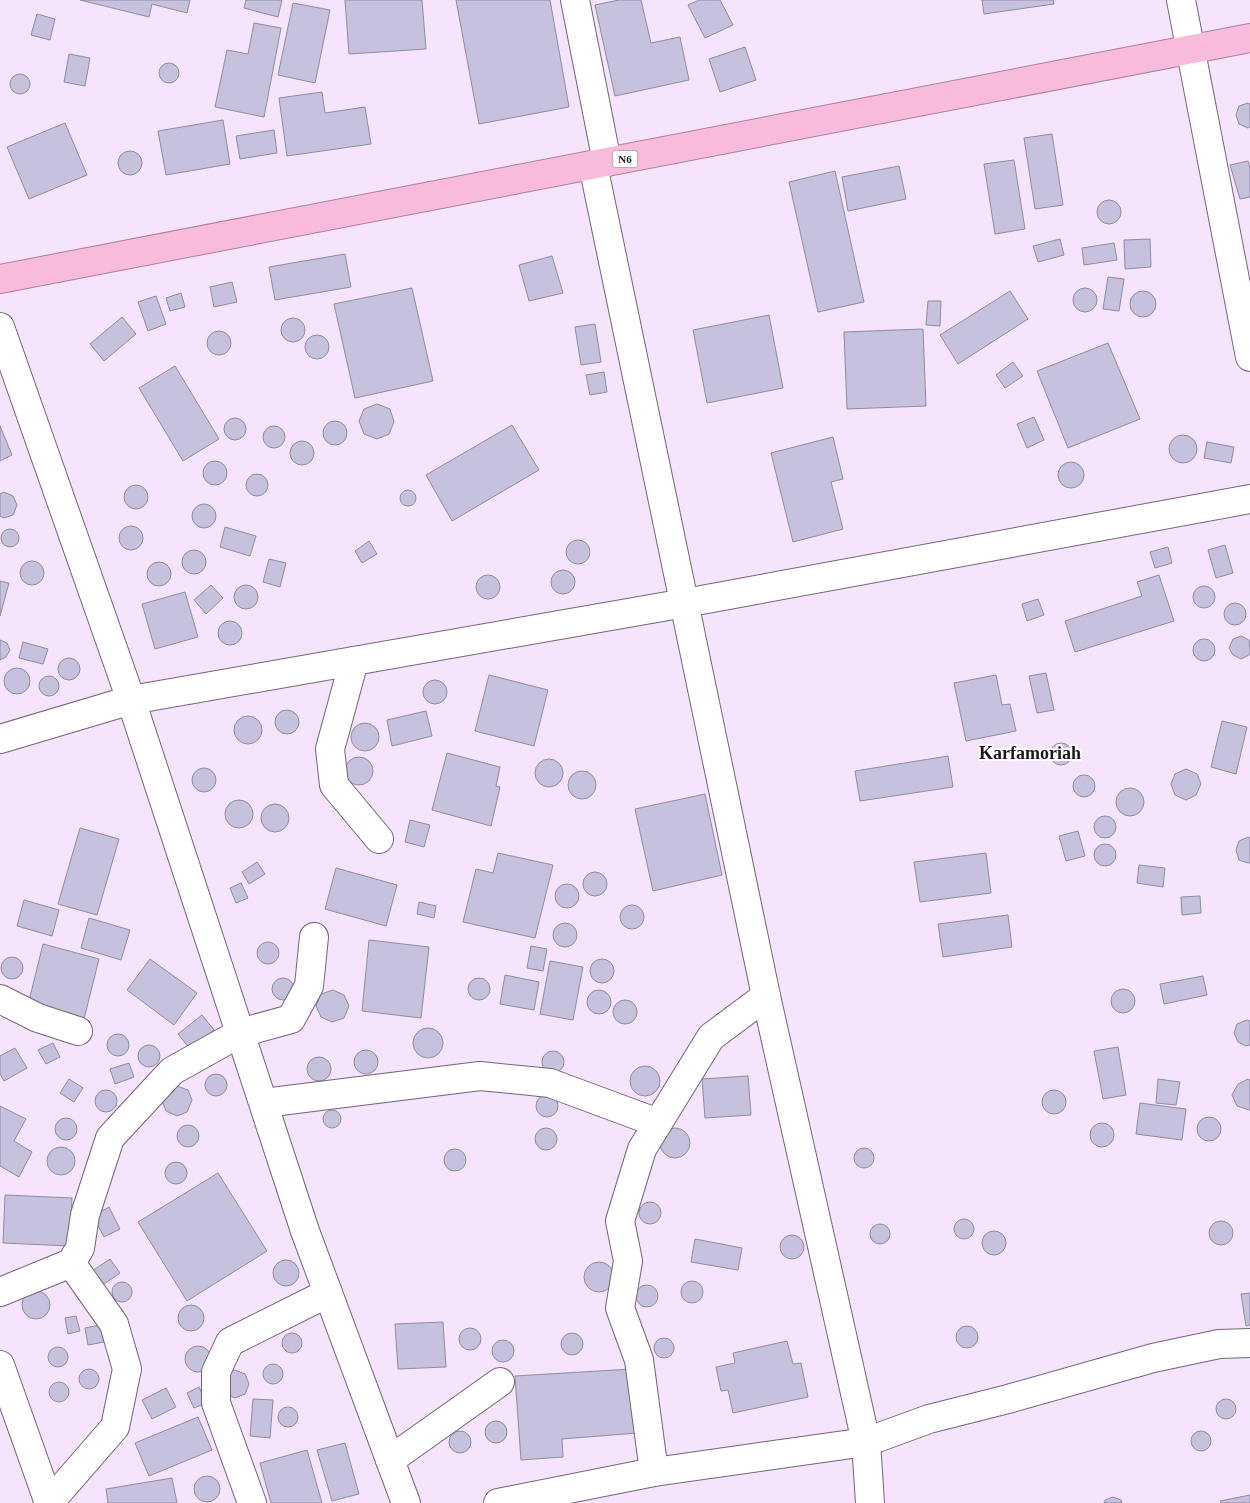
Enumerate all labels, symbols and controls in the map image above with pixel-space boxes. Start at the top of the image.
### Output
road number: N6 [612,150,638,168]
district label: Karfamoriah [979,743,1081,763]

